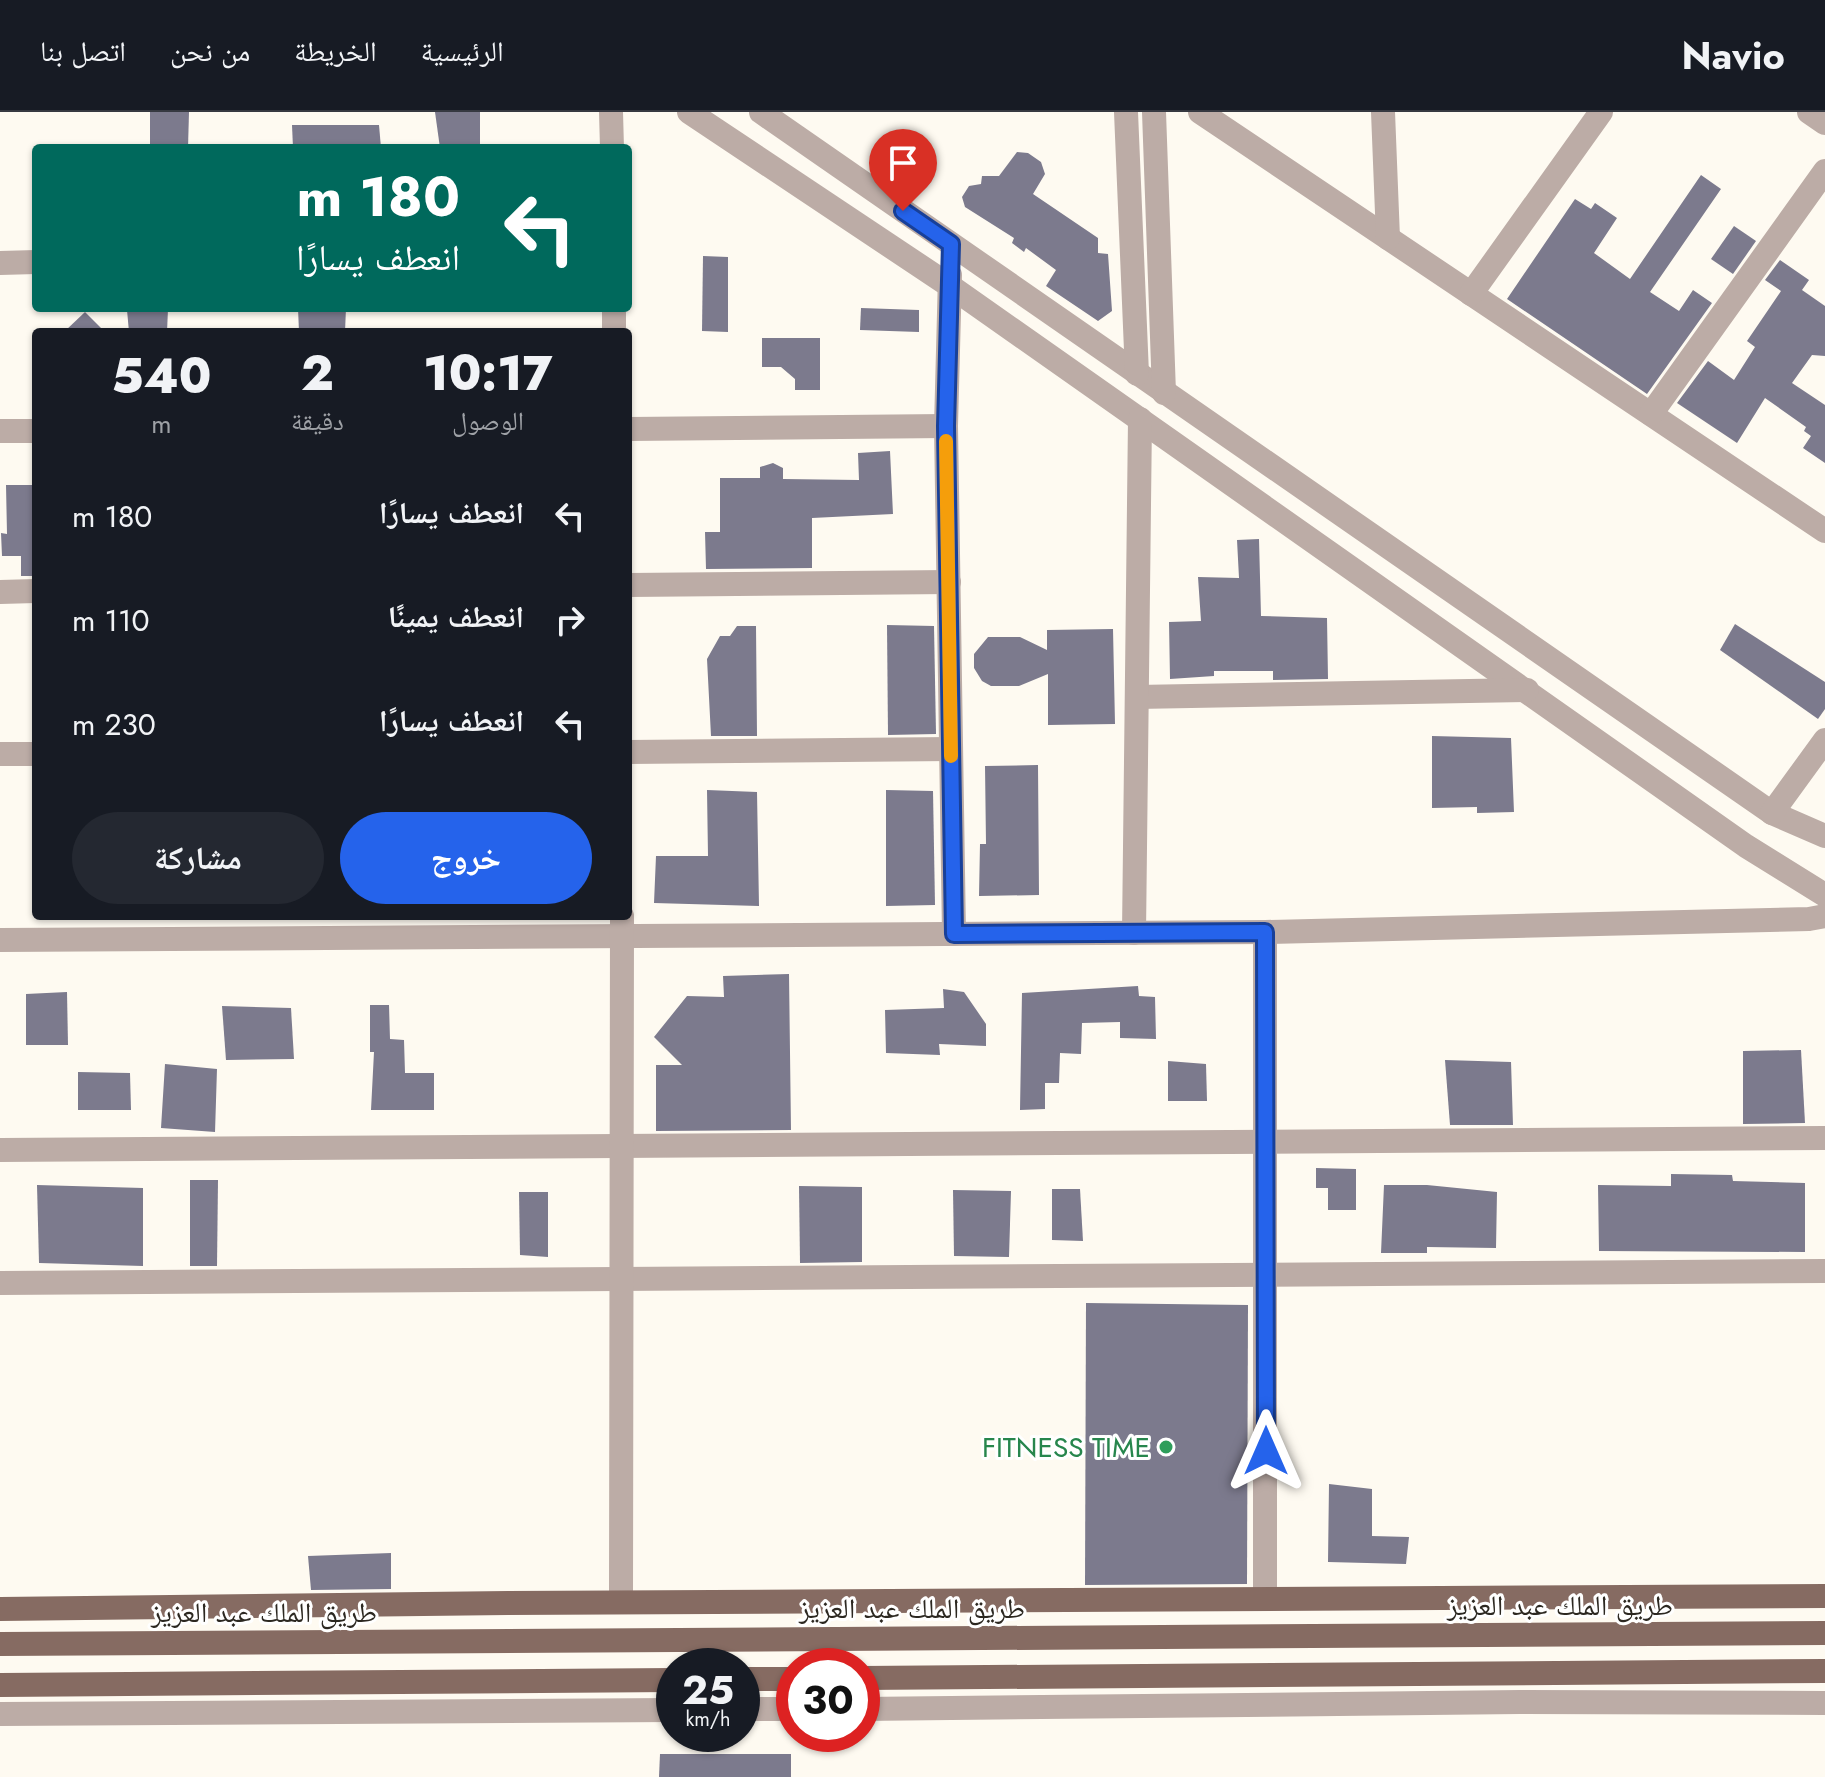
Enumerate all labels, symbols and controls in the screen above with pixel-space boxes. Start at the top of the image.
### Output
text: Navio [1682,28,1785,83]
text: اتصل بنا [40,31,126,72]
text: من نحن [170,31,250,72]
text: الخريطة [294,31,377,72]
text: الرئيسية [421,31,504,72]
pin [869,129,937,211]
icon: arrive [881,141,925,185]
text: 180 m [297,156,460,237]
icon: left [488,176,592,280]
text: انعطف يسارًا [296,231,460,283]
text: 2 [301,339,334,408]
text: 10:17 [423,339,552,408]
text: 540 [112,342,211,411]
text: دقيقة [291,402,344,440]
text: الوصول [452,402,524,440]
text: m [151,405,172,443]
text: انعطف يسارًا [379,491,524,534]
icon: left [548,494,592,538]
text: 180 m [72,495,152,538]
text: انعطف يمينًا [388,595,524,638]
icon: right [548,598,592,642]
text: 110 m [72,599,149,642]
text: انعطف يسارًا [379,699,524,742]
icon: left [548,702,592,746]
text: 230 m [72,703,156,746]
button: مشاركة [72,812,324,904]
button: خروج [340,812,592,904]
position arrow [1224,1409,1308,1493]
place label: FITNESS TIME [982,1427,1150,1468]
marker: FITNESS TIME [1157,1438,1175,1456]
street label: طريق الملك عبد العزيز [1446,1585,1673,1626]
street label: طريق الملك عبد العزيز [798,1588,1025,1629]
street label: طريق الملك عبد العزيز [150,1592,377,1633]
speed limit sign: 30 [776,1648,880,1752]
text: 25 [682,1661,734,1719]
text: km/h [685,1705,731,1734]

